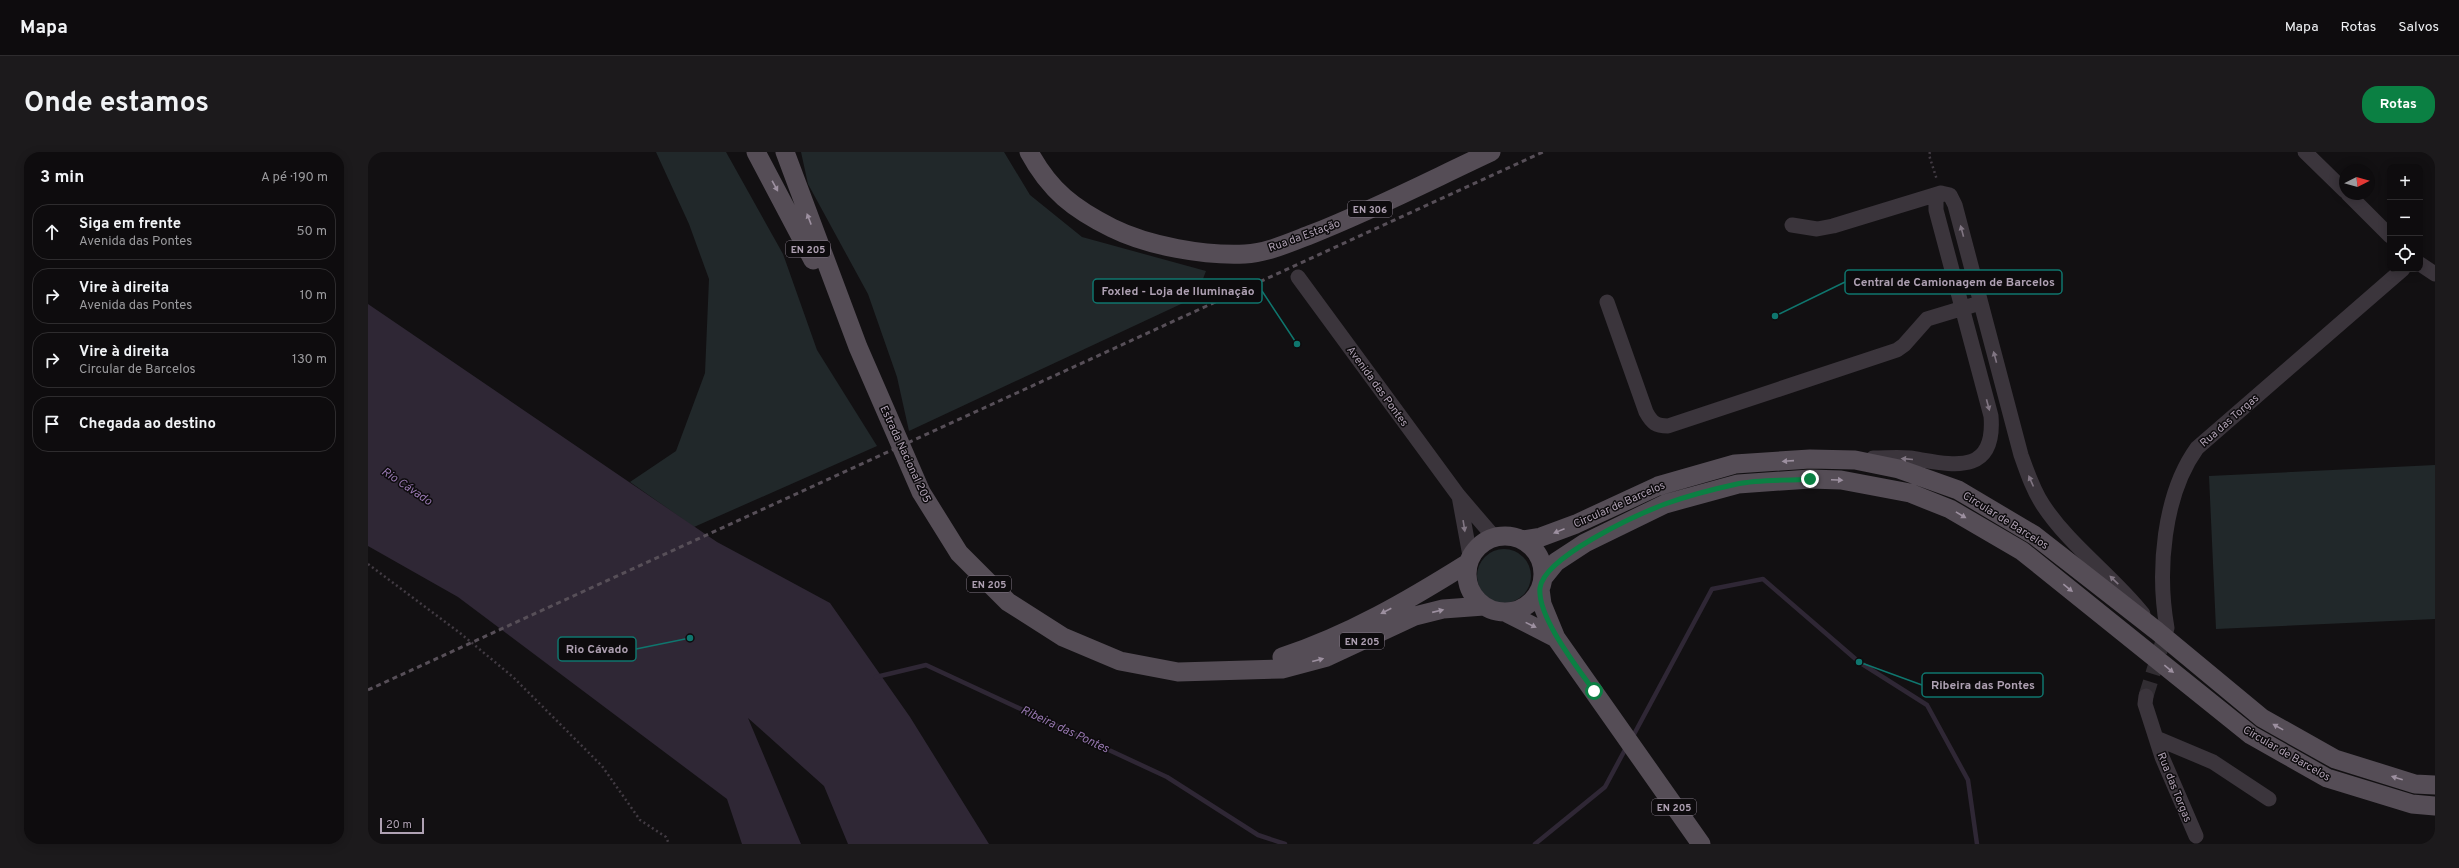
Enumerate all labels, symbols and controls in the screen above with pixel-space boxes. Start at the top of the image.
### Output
text: Mapa [20,16,68,40]
text: Mapa [2285,19,2319,36]
text: Rotas [2341,19,2376,36]
text: Salvos [2398,19,2439,36]
text: Onde estamos [24,86,209,122]
button: Rotas [2362,86,2435,123]
north arrow [2339,164,2375,200]
map controls [2387,164,2423,272]
button: + [2387,164,2423,200]
text: 3 min [40,167,84,189]
text: A pé · 190 m [261,170,328,186]
one-way arrow [771,180,778,192]
button: − [2387,200,2423,236]
road number: EN 306 [1348,201,1392,217]
one-way arrow [806,213,812,225]
text: Siga em frente [79,215,181,234]
street label: Rua da Estação [1267,217,1342,255]
icon: ahead [41,221,63,243]
text: 50 m [297,224,327,240]
one-way arrow [1958,225,1964,237]
text: Avenida das Pontes [79,234,192,250]
button: locate [2387,236,2423,272]
road number: EN 205 [786,241,830,257]
callout: Central de Camionagem de Barcelos [1845,270,2062,294]
text: Central de Camionagem de Barcelos [1853,275,2055,291]
text: Vire à direita [79,279,169,298]
callout: Foxled - Loja de Iluminação [1093,279,1262,303]
text: Foxled - Loja de Iluminação [1102,284,1255,300]
icon: right [41,285,63,307]
text: 10 m [300,288,327,304]
text: Avenida das Pontes [79,298,192,314]
text: Vire à direita [79,343,169,362]
street label: Avenida das Pontes [1343,344,1411,429]
icon: right [41,349,63,371]
one-way arrow [1991,351,1997,363]
text: 130 m [292,352,327,368]
text: Circular de Barcelos [79,362,196,378]
street label: Rua das Torgas [2197,391,2262,450]
one-way arrow [1985,400,1991,412]
street label: Estrada Nacional 205 [876,404,934,505]
icon: arrive [41,413,63,435]
text: Chegada ao destino [79,415,216,434]
one-way arrow [1901,455,1913,462]
one-way arrow [1782,457,1794,464]
water label: Rio Cávado [378,464,435,510]
route end [1801,470,1819,488]
one-way arrow [2028,476,2034,487]
one-way arrow [1831,477,1844,483]
street label: Circular de Barcelos [1571,478,1667,531]
street label: Circular de Barcelos [1960,489,2051,553]
one-way arrow [1955,511,1967,518]
one-way arrow [1461,520,1467,532]
one-way arrow [1552,528,1564,534]
one-way arrow [2109,575,2119,585]
road number: EN 205 [967,576,1011,592]
one-way arrow [2062,584,2073,592]
one-way arrow [1432,607,1444,613]
one-way arrow [1380,608,1392,614]
one-way arrow [1525,622,1537,628]
road number: EN 205 [1340,633,1384,649]
callout: Rio Cávado [558,637,636,661]
text: Rio Cávado [566,642,628,658]
one-way arrow [1312,656,1324,662]
one-way arrow [2164,665,2174,674]
callout: Ribeira das Pontes [1922,673,2043,697]
text: Ribeira das Pontes [1931,678,2035,694]
route start [1585,682,1603,700]
water label: Ribeira das Pontes [1018,702,1112,758]
street label: Circular de Barcelos [2240,723,2333,785]
one-way arrow [2272,724,2284,731]
street label: Rua das Torgas [2154,751,2194,824]
one-way arrow [2391,775,2403,781]
road number: EN 205 [1652,799,1696,815]
scale bar [380,816,424,835]
text: 20 m [386,818,412,832]

